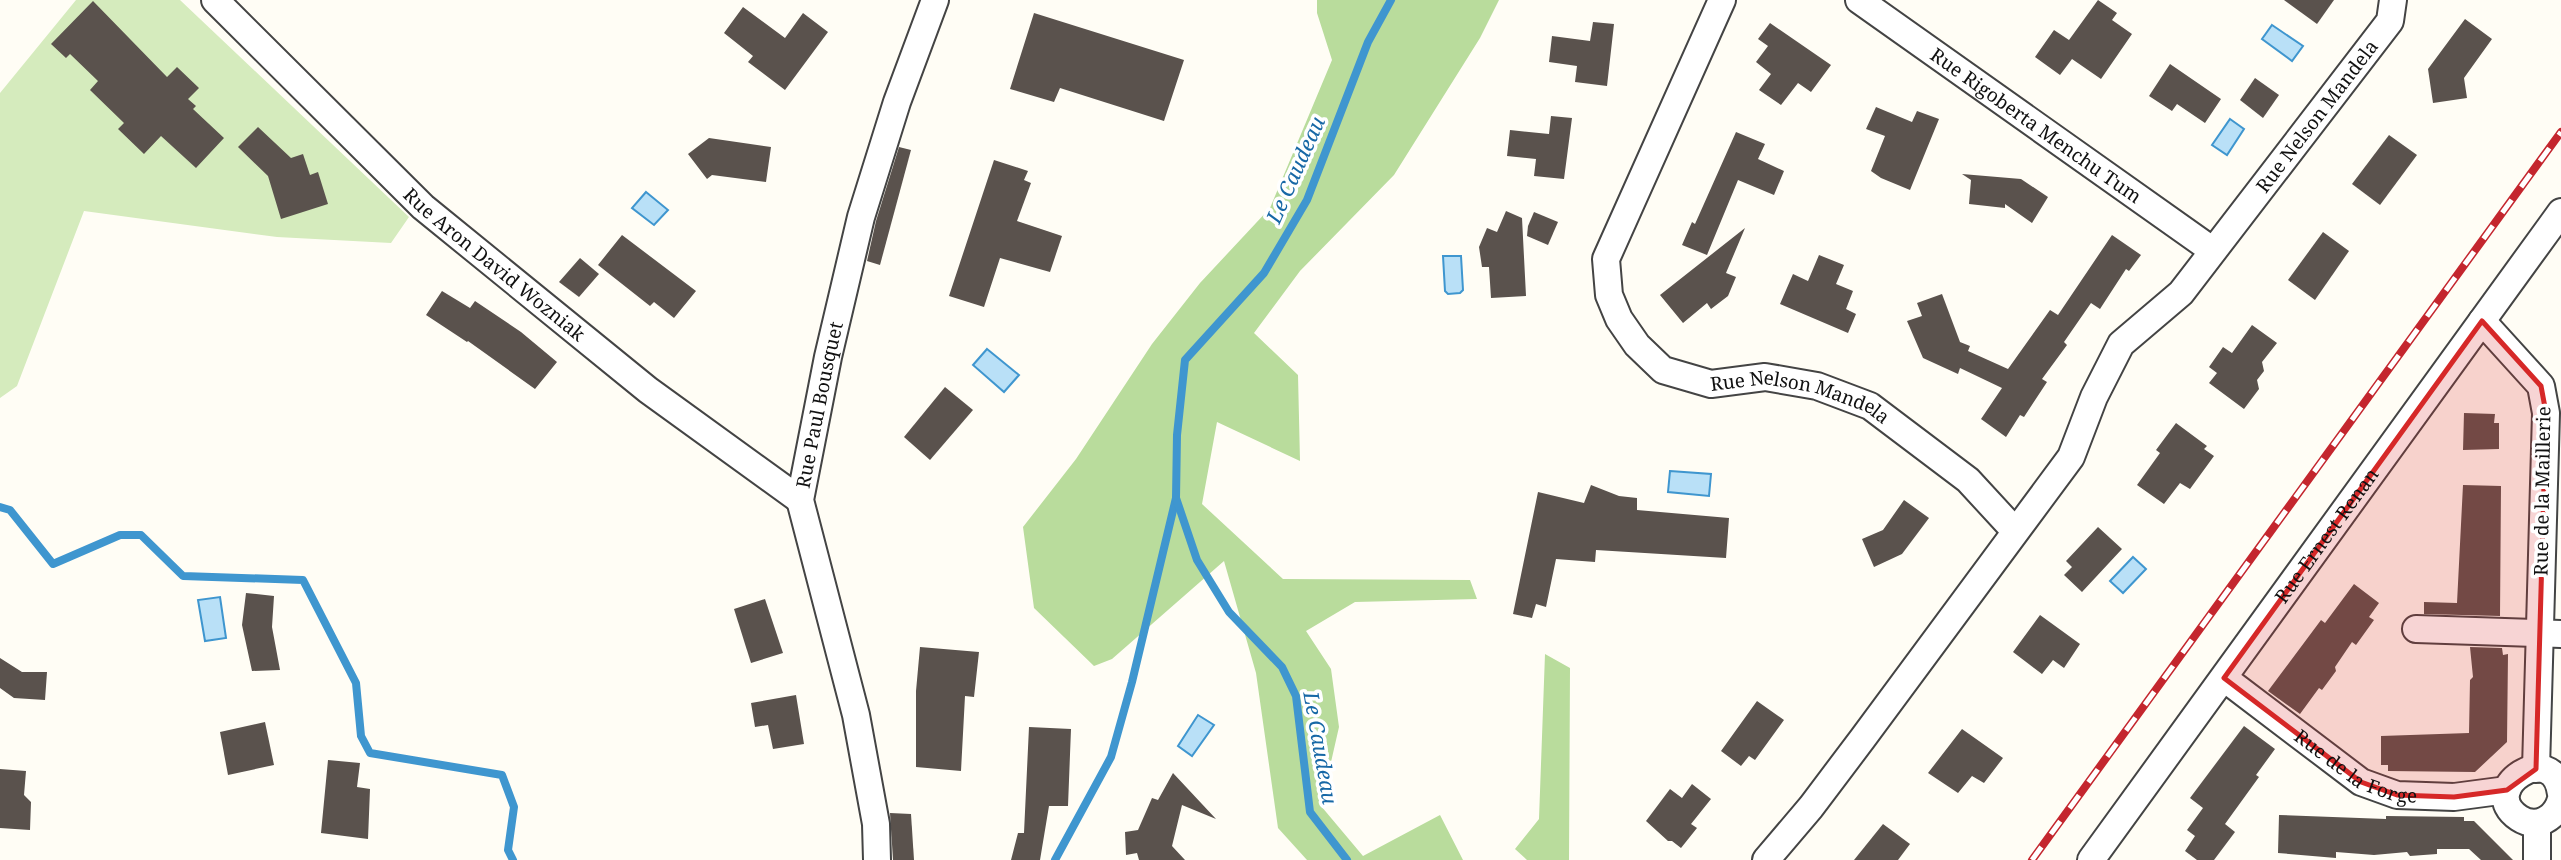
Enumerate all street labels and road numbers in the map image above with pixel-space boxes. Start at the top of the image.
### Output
street label: Rue Nelson Mandela [2250,34,2384,198]
street label: Rue Rigoberta Menchu Tum [1925,42,2147,209]
street label: Rue Aron David Wozniak [398,182,591,347]
street label: Rue Paul Bousquet [790,319,849,490]
street label: Rue Nelson Mandela [1709,364,1895,429]
street label: Rue de la Maillerie [2528,406,2556,576]
street label: Rue Ernest Renan [2269,463,2384,608]
street label: Rue de la Forge [2289,723,2418,809]

